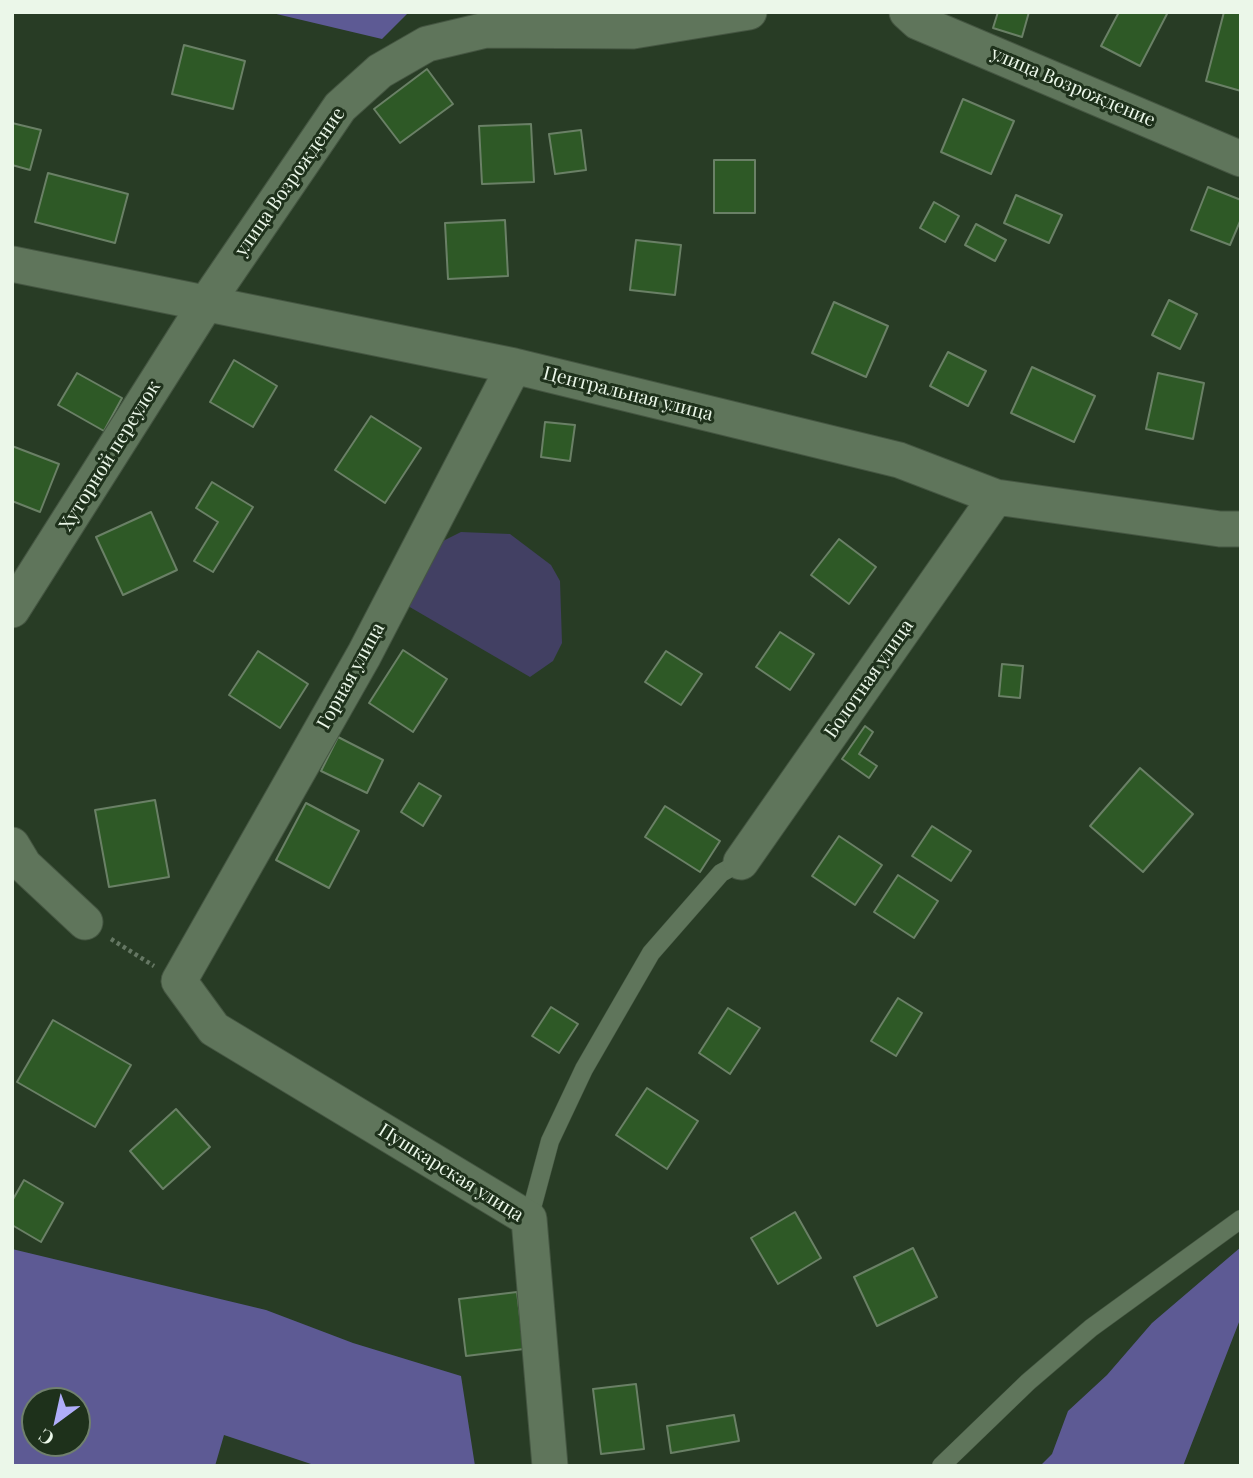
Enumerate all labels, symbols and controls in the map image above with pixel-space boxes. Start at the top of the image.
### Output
street label: улица Возрождение [987,42,1159,132]
street label: улица Возрождение [230,103,350,261]
street label: Центральная улица [541,362,715,426]
street label: Хуторной переулок [55,377,165,535]
street label: Болотная улица [820,615,918,743]
street label: Горная улица [312,619,390,733]
street label: Пушкарская улица [374,1119,528,1227]
north arrow [21,1387,91,1457]
text: С [33,1423,58,1452]

